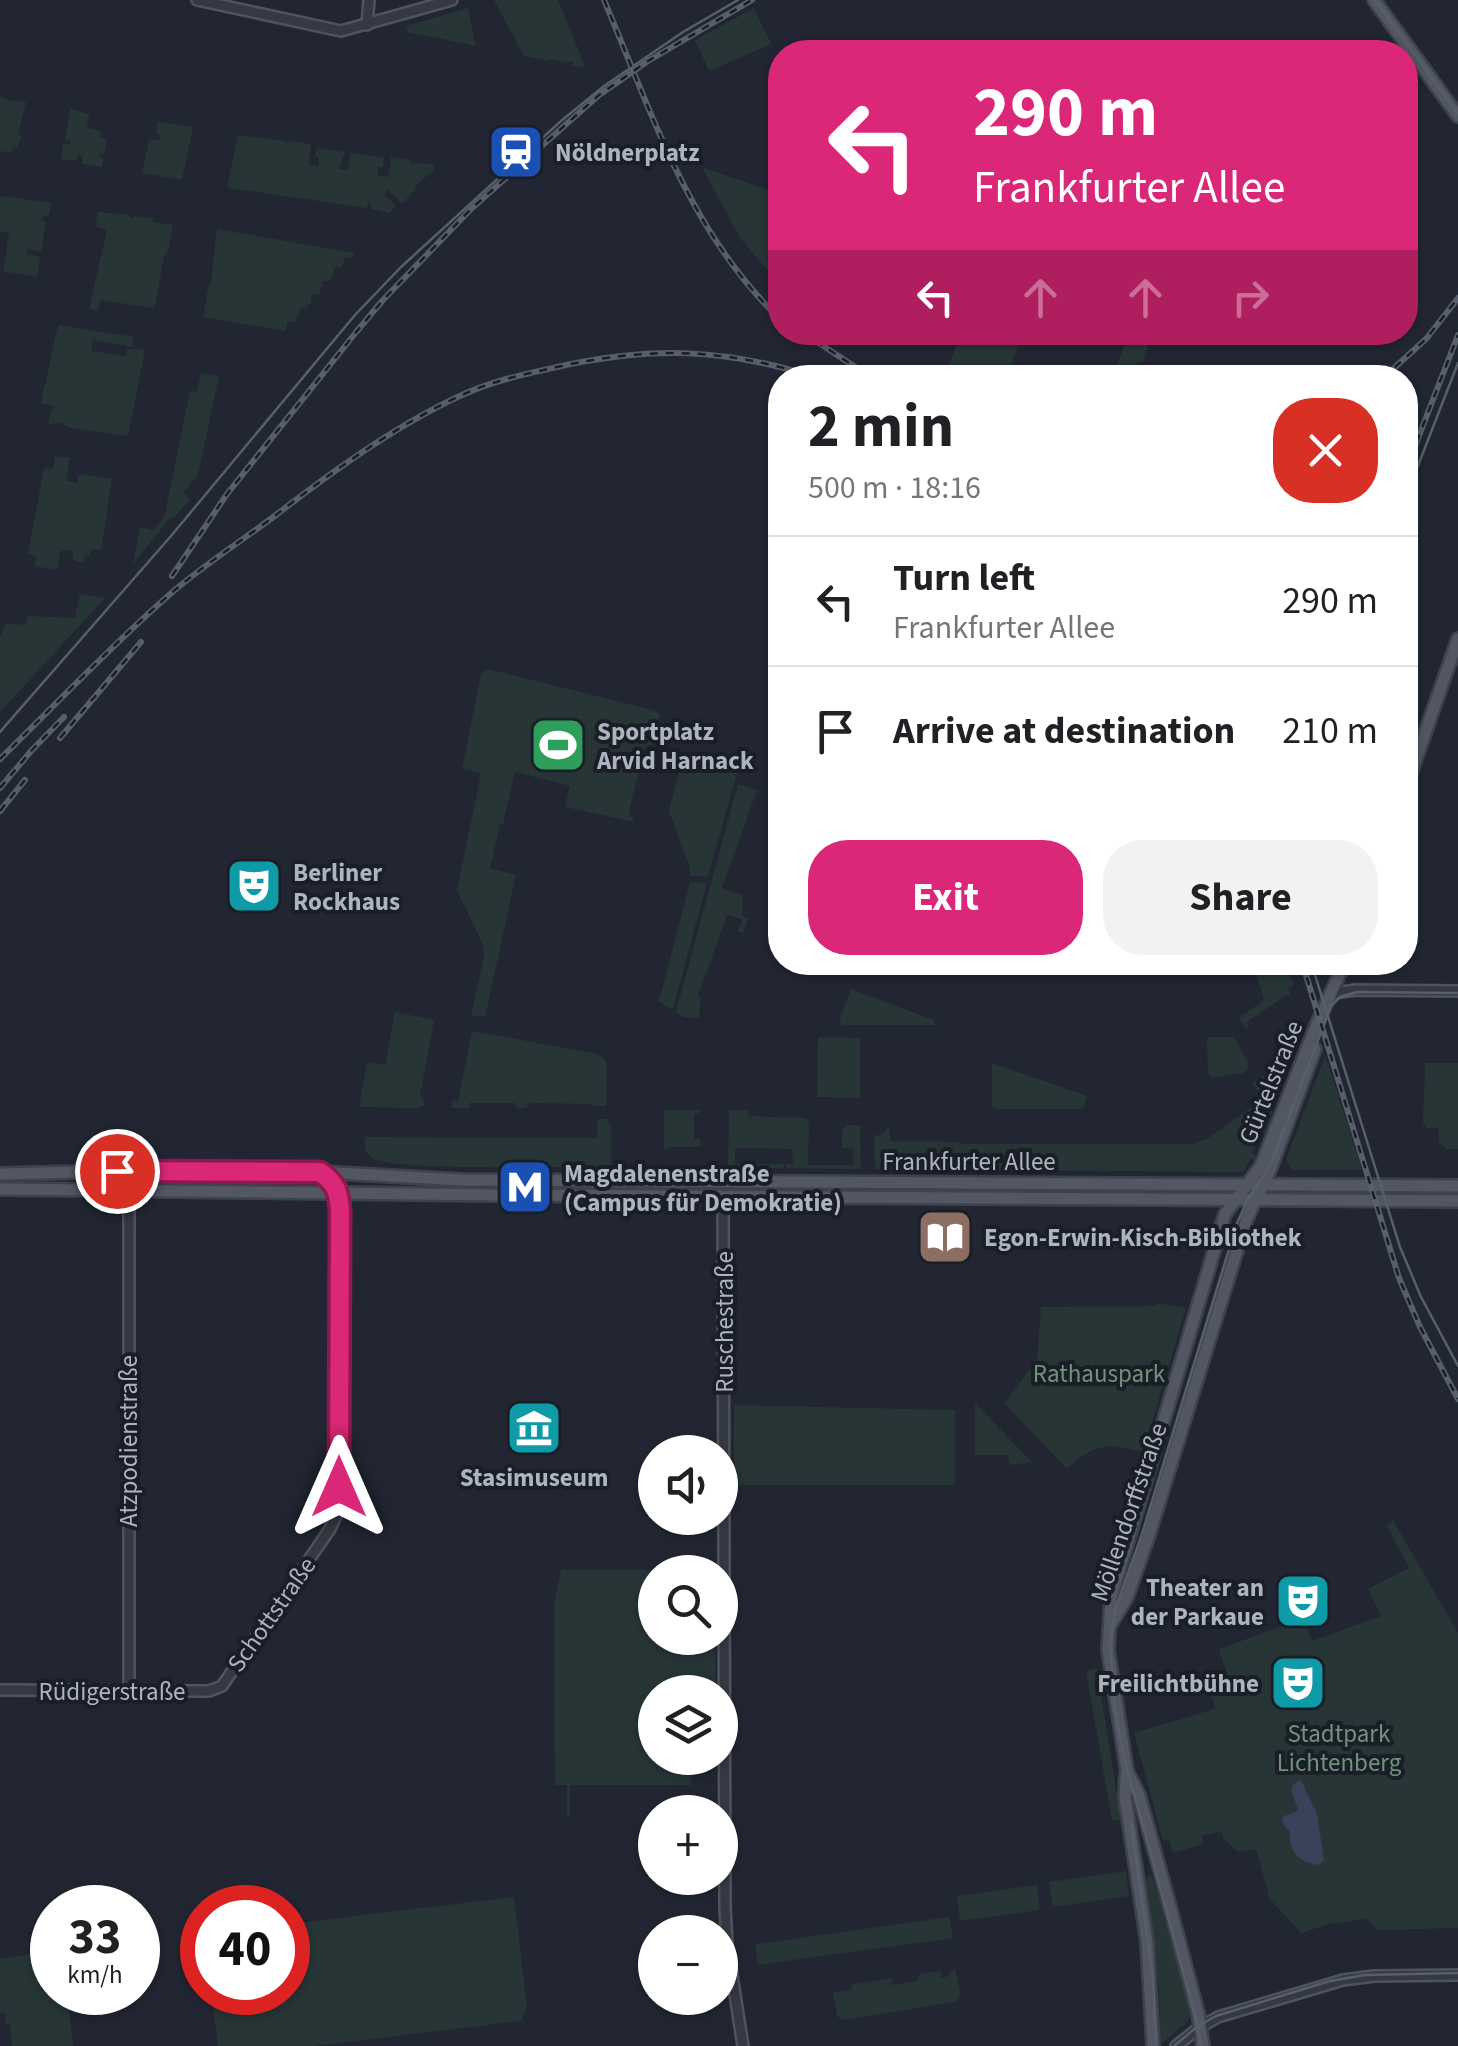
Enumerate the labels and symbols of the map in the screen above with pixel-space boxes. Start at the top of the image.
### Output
station icon: Nöldnerplatz [486,122,546,182]
place label: Nöldnerplatz [555,135,699,171]
place label: Sportplatz Arvid Harnack [596,714,754,779]
sports icon: Sportplatz Arvid Harnack [528,715,588,775]
place label: Berliner Rockhaus [293,855,400,920]
theatre icon: Berliner Rockhaus [224,856,284,916]
street label: Gürtelstraße [1230,1015,1312,1150]
pin [75,1129,160,1214]
street label: Frankfurter Allee [882,1144,1056,1180]
place label: Magdalenenstraße (Campus für Demokratie) [564,1156,842,1221]
metro station icon: Magdalenenstraße (Campus für Demokratie) [495,1157,555,1217]
library icon: Egon-Erwin-Kisch-Bibliothek [915,1207,975,1267]
place label: Egon-Erwin-Kisch-Bibliothek [984,1220,1302,1256]
street label: Ruschestraße [707,1251,743,1393]
street label: Atzpodienstraße [111,1355,147,1527]
park label: Rathauspark [1033,1356,1166,1392]
museum icon: Stasimuseum [504,1398,564,1458]
street label: Möllendorffstraße [1082,1418,1176,1607]
position arrow [287,1435,391,1539]
place label: Stasimuseum [460,1460,608,1496]
street label: Schottstraße [219,1550,325,1680]
place label: Theater an der Parkaue [1131,1570,1264,1635]
theatre icon: Theater an der Parkaue [1273,1571,1333,1631]
theatre icon: Freilichtbühne [1268,1653,1328,1713]
place label: Freilichtbühne [1097,1666,1259,1702]
street label: Rüdigerstraße [39,1674,186,1710]
park label: Stadtpark Lichtenberg [1277,1716,1402,1781]
speed limit sign: 40 [180,1885,310,2015]

